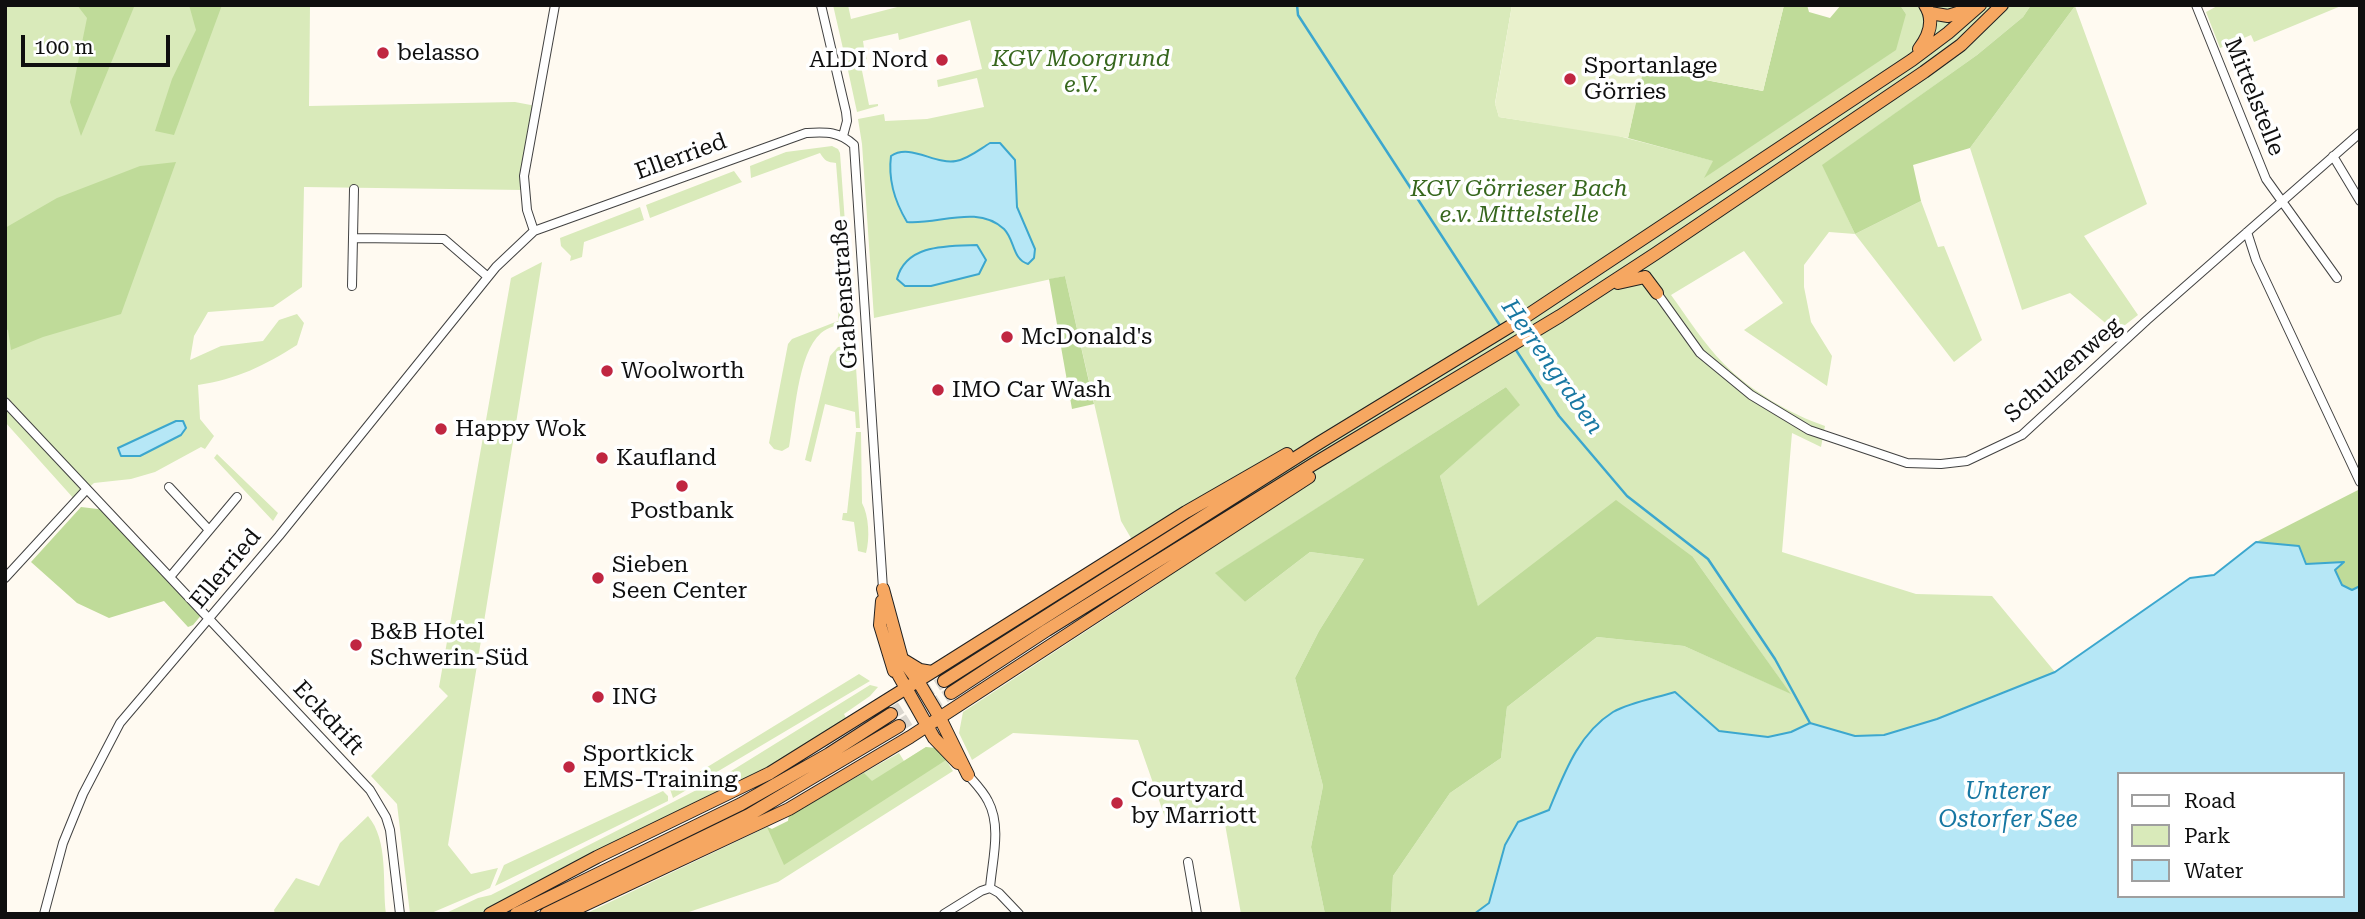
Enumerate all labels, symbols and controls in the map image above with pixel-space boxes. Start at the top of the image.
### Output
scale bar [24,21,173,65]
street label: Mittelstelle [2218,34,2290,160]
text: 100 m [34,35,94,59]
place label: belasso [397,39,480,67]
marker: belasso [375,45,391,61]
park label: KGV Moorgrund e.V. [992,45,1170,99]
place label: ALDI Nord [809,46,928,74]
marker: ALDI Nord [934,52,950,68]
place label: Sportanlage Görries [1584,52,1717,106]
marker: Sportanlage Görries [1562,71,1578,87]
street label: Ellerried [631,128,731,186]
park label: KGV Görrieser Bach e.v. Mittelstelle [1410,175,1628,229]
street label: Grabenstraße [826,218,864,370]
water label: Herrengraben [1495,294,1609,440]
street label: Schulzenweg [1999,312,2127,428]
place label: McDonald's [1021,323,1152,351]
marker: McDonald's [999,329,1015,345]
place label: Woolworth [621,357,745,385]
marker: Woolworth [599,363,615,379]
place label: IMO Car Wash [952,376,1111,404]
marker: IMO Car Wash [930,382,946,398]
place label: Happy Wok [455,415,587,443]
marker: Happy Wok [433,421,449,437]
place label: Kaufland [616,444,717,472]
marker: Kaufland [594,450,610,466]
marker: Postbank [674,478,690,494]
place label: Postbank [630,497,734,525]
street label: Ellerried [185,524,267,614]
place label: Sieben Seen Center [612,551,747,605]
marker: Sieben Seen Center [590,570,606,586]
place label: B&B Hotel Schwerin-Süd [370,618,529,672]
marker: B&B Hotel Schwerin-Süd [348,637,364,653]
street label: Eckdrift [287,675,369,761]
place label: ING [612,683,657,711]
marker: ING [590,689,606,705]
place label: Sportkick EMS-Training [583,740,737,794]
marker: Sportkick EMS-Training [561,759,577,775]
legend [2116,772,2344,898]
place label: Courtyard by Marriott [1131,776,1257,830]
water label: Unterer Ostorfer See [1938,778,2078,834]
text: Road [2184,789,2236,813]
marker: Courtyard by Marriott [1109,795,1125,811]
text: Park [2184,824,2230,848]
text: Water [2184,859,2243,883]

